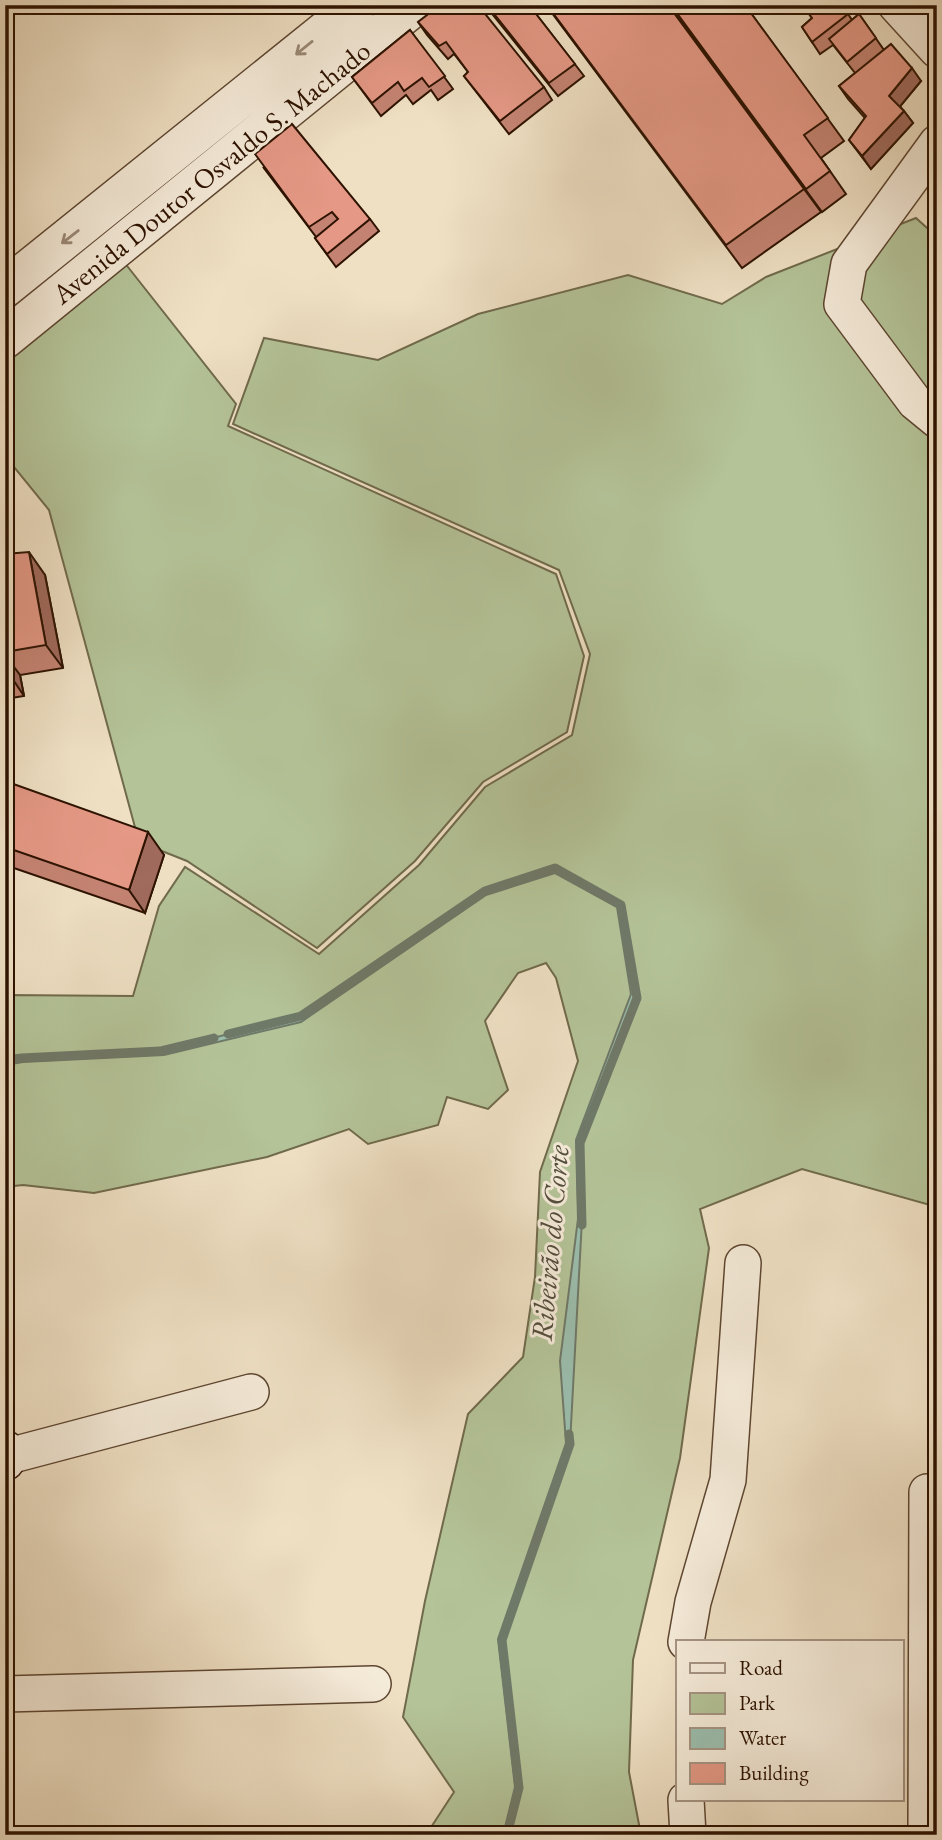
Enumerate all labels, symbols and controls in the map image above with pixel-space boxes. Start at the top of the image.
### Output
street label: Avenida Doutor Osvaldo S. Machado [44,32,378,312]
one-way arrow [295,41,313,56]
one-way arrow [61,230,79,245]
water label: Ribeirão do Corte [522,1143,578,1343]
legend [676,1640,904,1801]
text: Road [739,1654,783,1681]
text: Park [739,1689,776,1716]
text: Water [739,1724,786,1751]
text: Building [739,1759,809,1786]

